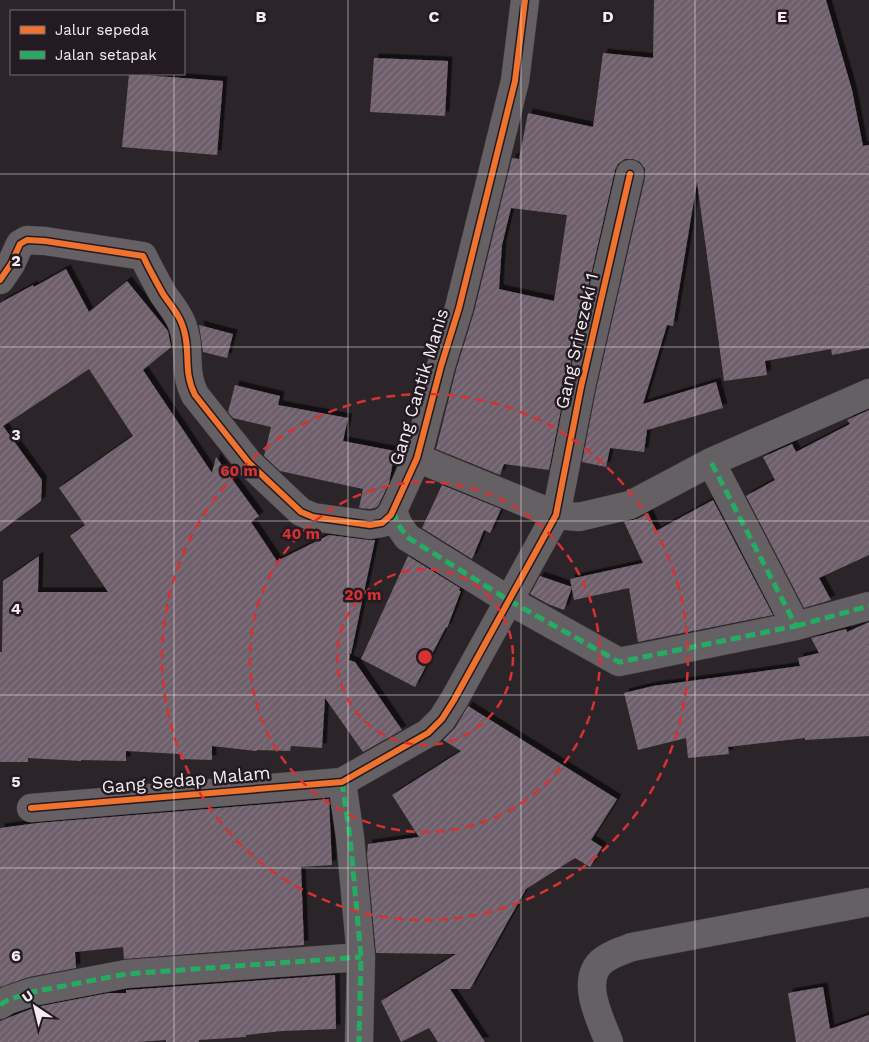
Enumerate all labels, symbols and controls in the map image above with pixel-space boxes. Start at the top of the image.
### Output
text: B [256,7,267,26]
text: C [429,7,440,26]
text: D [602,7,614,26]
text: E [777,7,787,26]
legend [10,10,185,75]
text: Jalur sepeda [55,21,149,39]
text: Jalan setapak [55,46,157,64]
text: 2 [11,251,21,270]
street label: Gang Srirezeki 1 [551,271,602,411]
street label: Gang Cantik Manis [385,306,452,468]
text: 3 [11,425,21,444]
text: 60 m [220,462,258,480]
text: 40 m [282,525,320,543]
text: 20 m [344,586,382,604]
text: 4 [11,599,21,618]
centre of rings [416,648,434,666]
street label: Gang Sedap Malam [101,762,271,797]
text: 5 [11,772,21,791]
text: 6 [11,946,21,965]
north arrow [10,982,60,1032]
text: U [19,987,36,1006]

